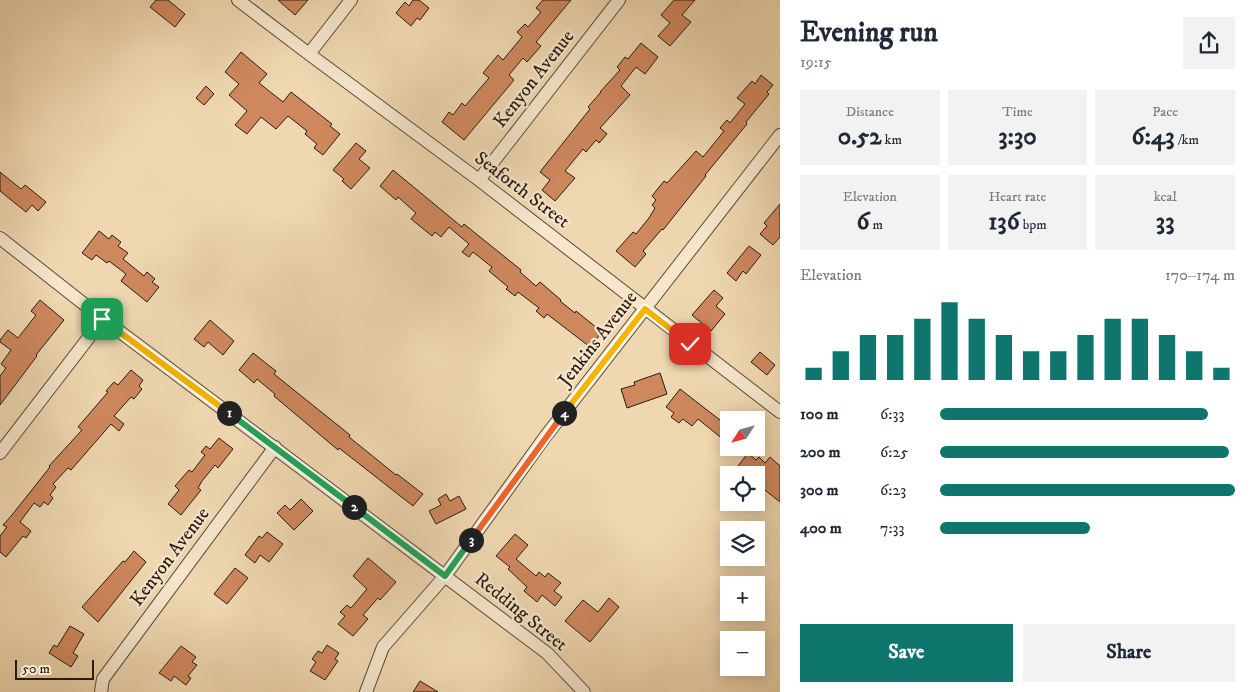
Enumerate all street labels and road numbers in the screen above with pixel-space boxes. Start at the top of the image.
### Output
street label: Kenyon Avenue [489,25,579,132]
street label: Seaforth Street [470,147,574,233]
street label: Jenkins Avenue [552,287,642,393]
street label: Kenyon Avenue [125,503,215,611]
street label: Redding Street [470,568,572,656]

